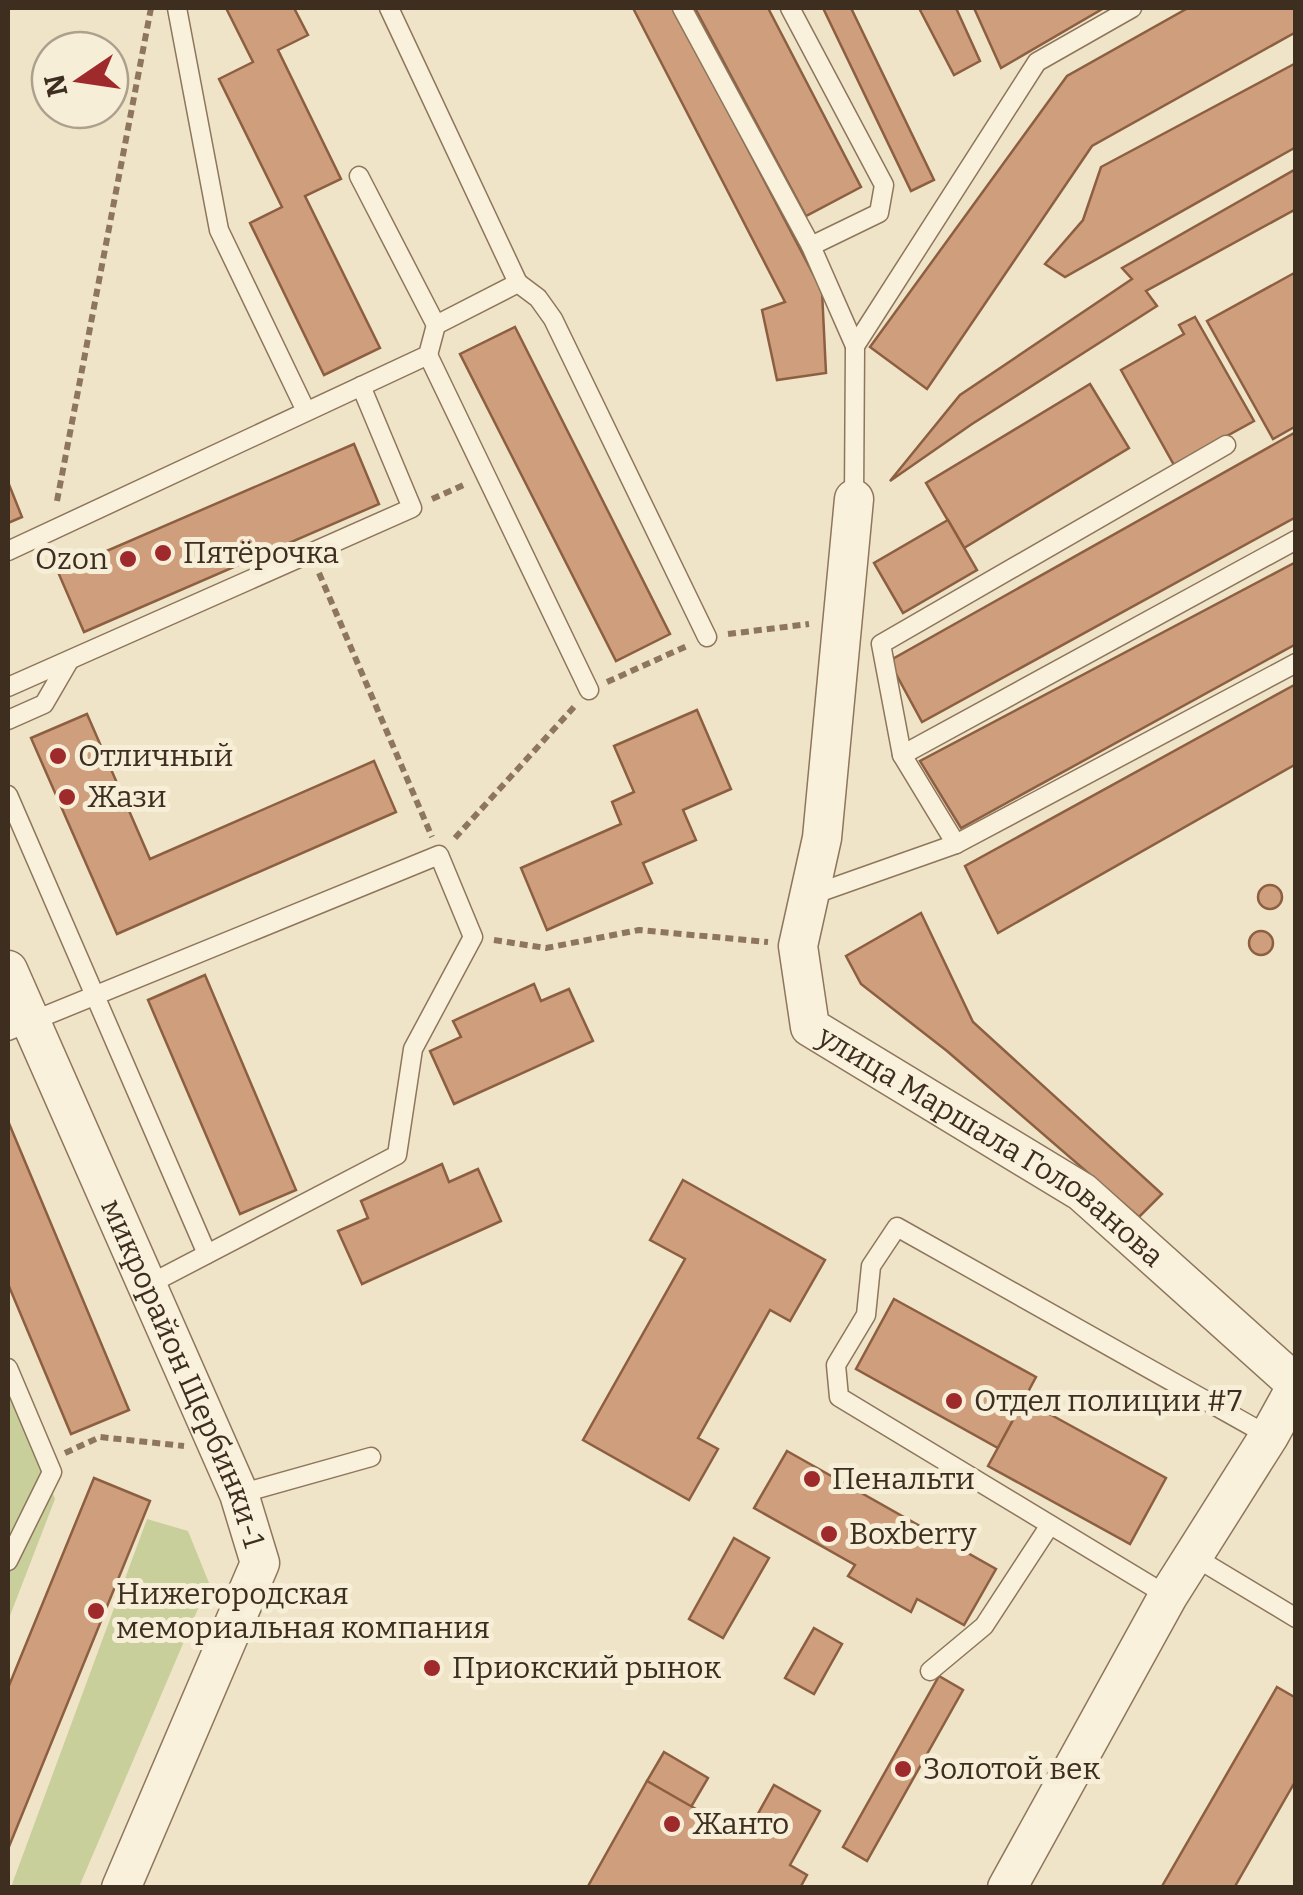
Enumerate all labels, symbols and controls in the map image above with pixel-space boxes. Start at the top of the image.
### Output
north arrow [30,30,130,130]
text: N [38,71,75,100]
place label: Пятёрочка [183,535,339,571]
place label: Ozon [35,541,108,577]
marker: Пятёрочка [152,542,174,564]
marker: Ozon [117,548,139,570]
place label: Отличный [78,738,233,774]
marker: Отличный [47,745,69,767]
place label: Жази [87,779,167,815]
marker: Жази [56,786,78,808]
street label: улица Маршала Голованова [810,1018,1171,1274]
street label: микрорайон Щербинки-1 [93,1193,272,1552]
place label: Отдел полиции #7 [974,1383,1242,1419]
marker: Отдел полиции #7 [943,1390,965,1412]
place label: Пенальти [832,1461,975,1497]
marker: Пенальти [801,1468,823,1490]
place label: Boxberry [849,1516,977,1552]
marker: Boxberry [818,1523,840,1545]
place label: Нижегородская мемориальная компания [116,1576,490,1646]
marker: Нижегородская мемориальная компания [85,1600,107,1622]
place label: Приокский рынок [452,1650,721,1686]
marker: Приокский рынок [421,1657,443,1679]
place label: Золотой век [923,1751,1101,1787]
marker: Золотой век [892,1758,914,1780]
place label: Жанто [692,1806,789,1842]
marker: Жанто [661,1813,683,1835]

